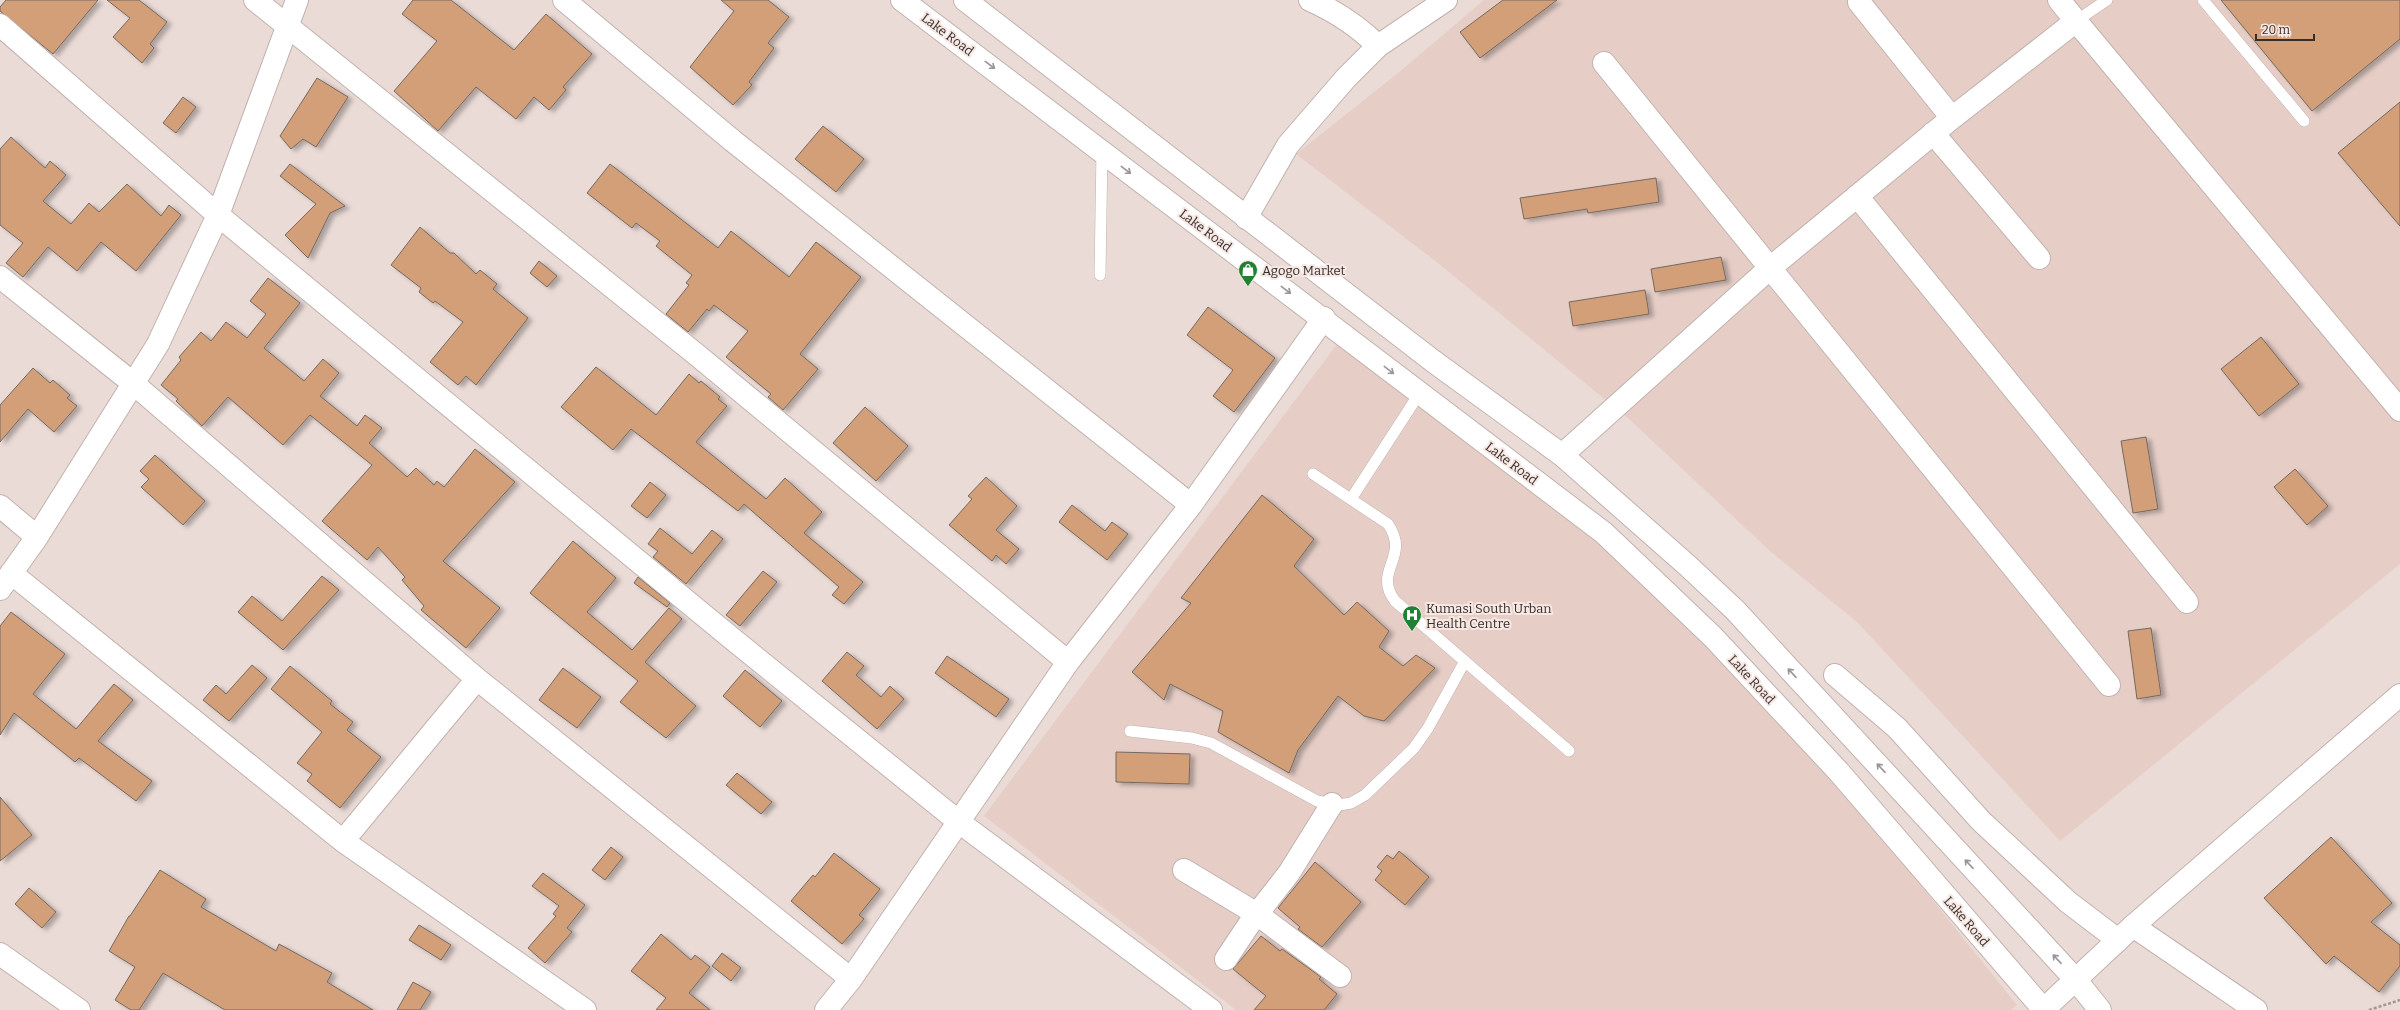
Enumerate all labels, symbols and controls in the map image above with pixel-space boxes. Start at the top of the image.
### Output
street label: Lake Road [919,10,977,59]
scale bar [2256,16,2314,42]
text: 20 m [2262,23,2291,37]
one-way arrow [984,61,995,69]
one-way arrow [1121,165,1132,174]
street label: Lake Road [1177,206,1235,255]
shop icon: Agogo Market [1237,259,1259,287]
place label: Agogo Market [1262,263,1346,278]
one-way arrow [1280,286,1291,294]
one-way arrow [1383,366,1394,374]
street label: Lake Road [1483,439,1541,488]
place label: Kumasi South Urban Health Centre [1426,601,1552,631]
hospital icon: Kumasi South Urban Health Centre [1401,604,1423,632]
street label: Lake Road [1725,652,1778,707]
one-way arrow [1787,668,1797,678]
one-way arrow [1876,763,1885,773]
one-way arrow [1964,858,1973,869]
street label: Lake Road [1941,893,1993,950]
one-way arrow [2052,954,2062,964]

